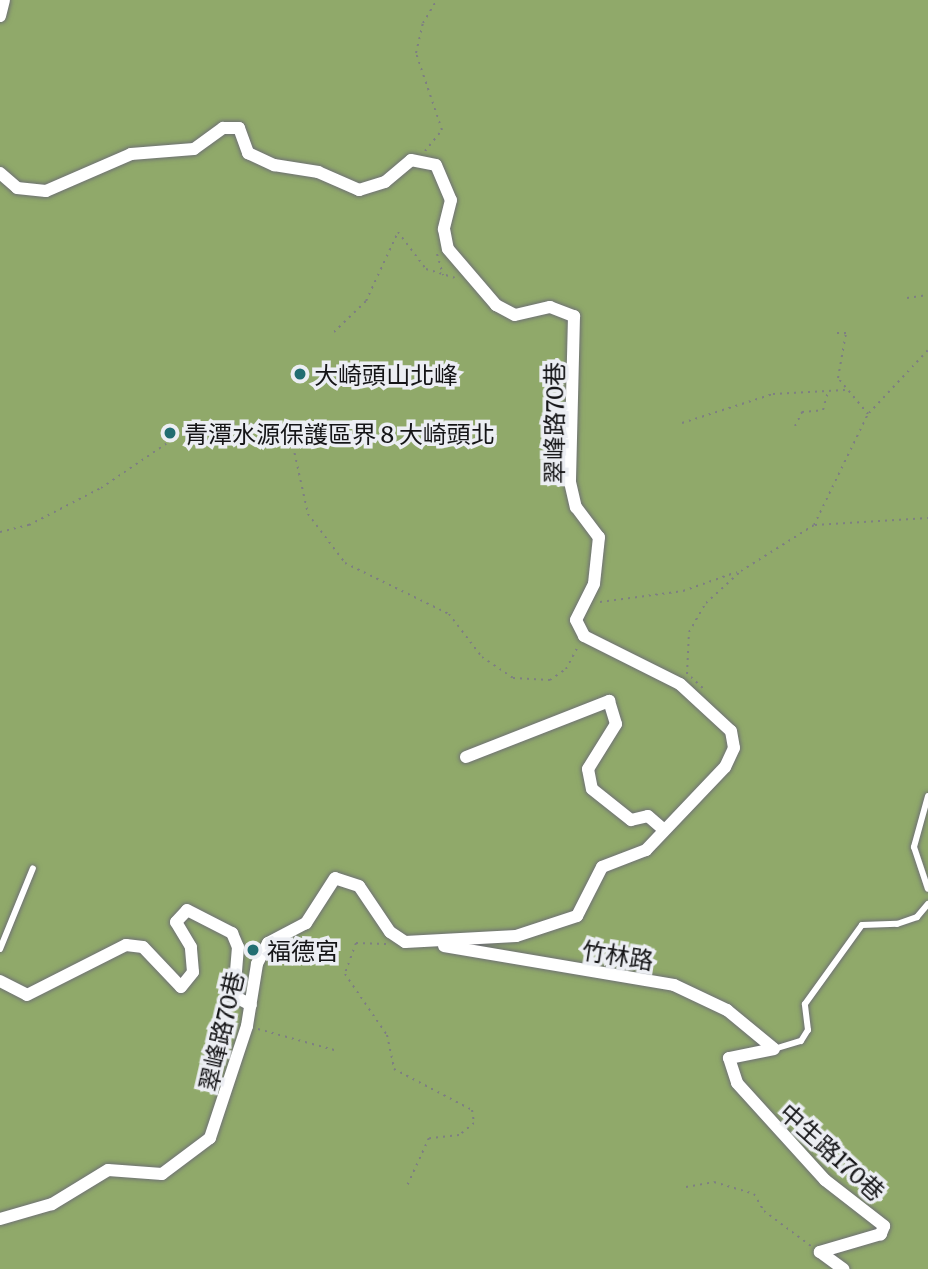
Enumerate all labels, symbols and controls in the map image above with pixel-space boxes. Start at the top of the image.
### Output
place label: 大崎頭山北峰 [314,360,458,388]
street label: 翠峰路70巷 [539,362,567,484]
marker: 大崎頭山北峰 [292,366,308,382]
place label: 青潭水源保護區界 8 大崎頭北 [184,419,495,447]
marker: 青潭水源保護區界 8 大崎頭北 [162,425,178,441]
street label: 竹林路 [580,934,656,974]
place label: 福德宮 [267,936,339,964]
marker: 福德宮 [245,942,261,958]
street label: 翠峰路70巷 [192,968,248,1094]
street label: 中生路170巷 [775,1096,891,1206]

